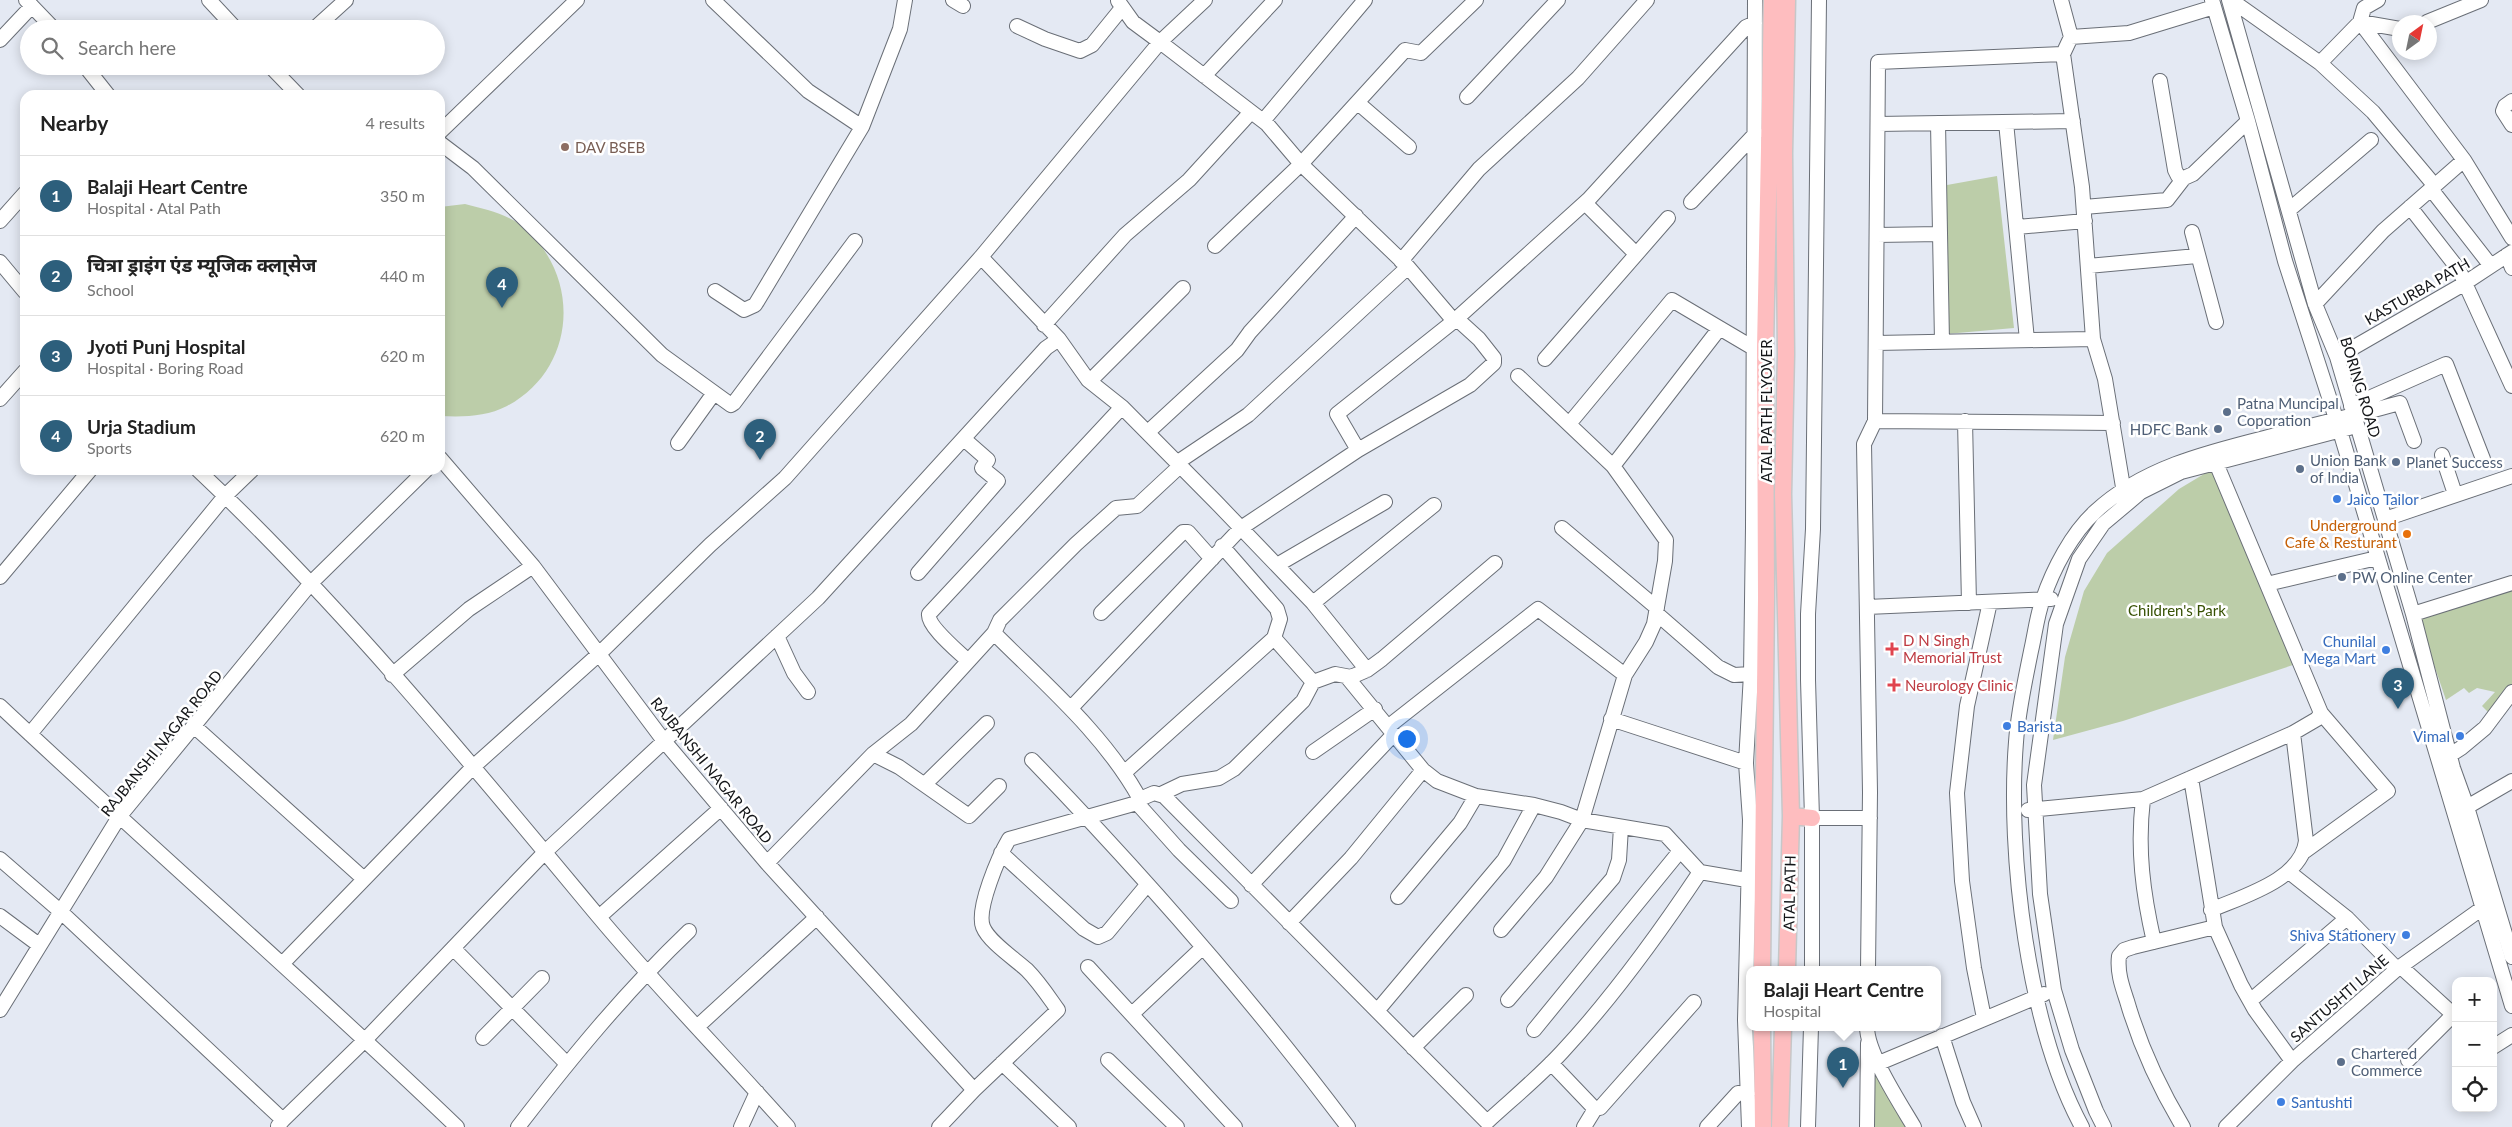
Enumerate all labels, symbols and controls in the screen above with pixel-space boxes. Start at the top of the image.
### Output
north arrow [2392,15,2437,60]
search box [20,20,445,75]
icon: search [38,34,66,62]
text: Search here [78,36,176,59]
text: Nearby [40,110,108,135]
text: 4 results [365,113,425,132]
place label: DAV BSEB [575,138,645,156]
marker: DAV BSEB [559,141,571,153]
text: Balaji Heart Centre [87,175,248,198]
text: 1 [51,186,61,205]
text: 350 m [380,186,425,205]
text: Hospital · Atal Path [87,198,221,217]
text: चित्रा ड्राइंग एंड म्यूजिक क्ला्सेज [87,253,316,276]
street label: KASTURBA PATH [2361,254,2473,328]
text: 2 [51,266,61,285]
text: 440 m [380,266,425,285]
pin: 4 [486,267,518,308]
text: School [87,280,134,299]
text: Jyoti Punj Hospital [87,335,246,358]
street label: BORING ROAD [2337,335,2385,439]
street label: ATAL PATH FLYOVER [1757,339,1775,483]
text: 3 [51,346,61,365]
text: 620 m [380,346,425,365]
text: Hospital · Boring Road [87,358,243,377]
place label: Patna Muncipal Coporation [2237,394,2339,429]
marker: Patna Muncipal Coporation [2221,406,2233,418]
text: Urja Stadium [87,415,196,438]
pin: 2 [744,419,776,460]
place label: HDFC Bank [2130,420,2208,438]
marker: HDFC Bank [2212,423,2224,435]
text: 4 [51,426,61,445]
text: 620 m [380,426,425,445]
text: Sports [87,438,132,457]
place label: Union Bank of India [2310,451,2387,486]
place label: Planet Success [2406,453,2503,471]
marker: Planet Success [2390,456,2402,468]
marker: Union Bank of India [2294,463,2306,475]
place label: Jaico Tailor [2347,490,2419,508]
marker: Jaico Tailor [2331,493,2343,505]
place label: Underground Cafe & Resturant [2285,516,2398,551]
marker: Underground Cafe & Resturant [2401,528,2413,540]
place label: PW Online Center [2352,568,2473,586]
marker: PW Online Center [2336,571,2348,583]
park label: Children's Park [2128,601,2226,619]
place label: D N Singh Memorial Trust [1903,631,2002,666]
place label: Chunilal Mega Mart [2303,632,2377,667]
marker: D N Singh Memorial Trust [1885,642,1899,656]
marker: Chunilal Mega Mart [2380,644,2392,656]
street label: RAJBANSHI NAGAR ROAD [96,666,226,820]
pin: 3 [2382,668,2414,709]
place label: Neurology Clinic [1905,676,2013,694]
marker: Neurology Clinic [1887,678,1901,692]
street label: RAJBANSHI NAGAR ROAD [647,693,777,847]
place label: Barista [2017,717,2062,735]
marker: Barista [2001,720,2013,732]
your location [1394,726,1420,752]
place label: Vimal [2413,727,2450,745]
marker: Vimal [2454,730,2466,742]
street label: ATAL PATH [1779,855,1799,931]
place label: Shiva Stationery [2289,926,2396,944]
marker: Shiva Stationery [2400,929,2412,941]
street label: SANTUSHTI LANE [2286,951,2392,1045]
popup [1746,966,1941,1031]
map controls [2452,977,2497,1112]
button: + [2452,977,2497,1022]
text: Balaji Heart Centre [1763,978,1924,1001]
text: Hospital [1763,1001,1821,1020]
button: − [2452,1022,2497,1067]
place label: Chartered Commerce [2351,1044,2422,1079]
pin: 1 [1827,1047,1859,1088]
marker: Chartered Commerce [2335,1056,2347,1068]
button: locate [2452,1067,2497,1112]
place label: Santushti [2291,1093,2353,1111]
marker: Santushti [2275,1096,2287,1108]

